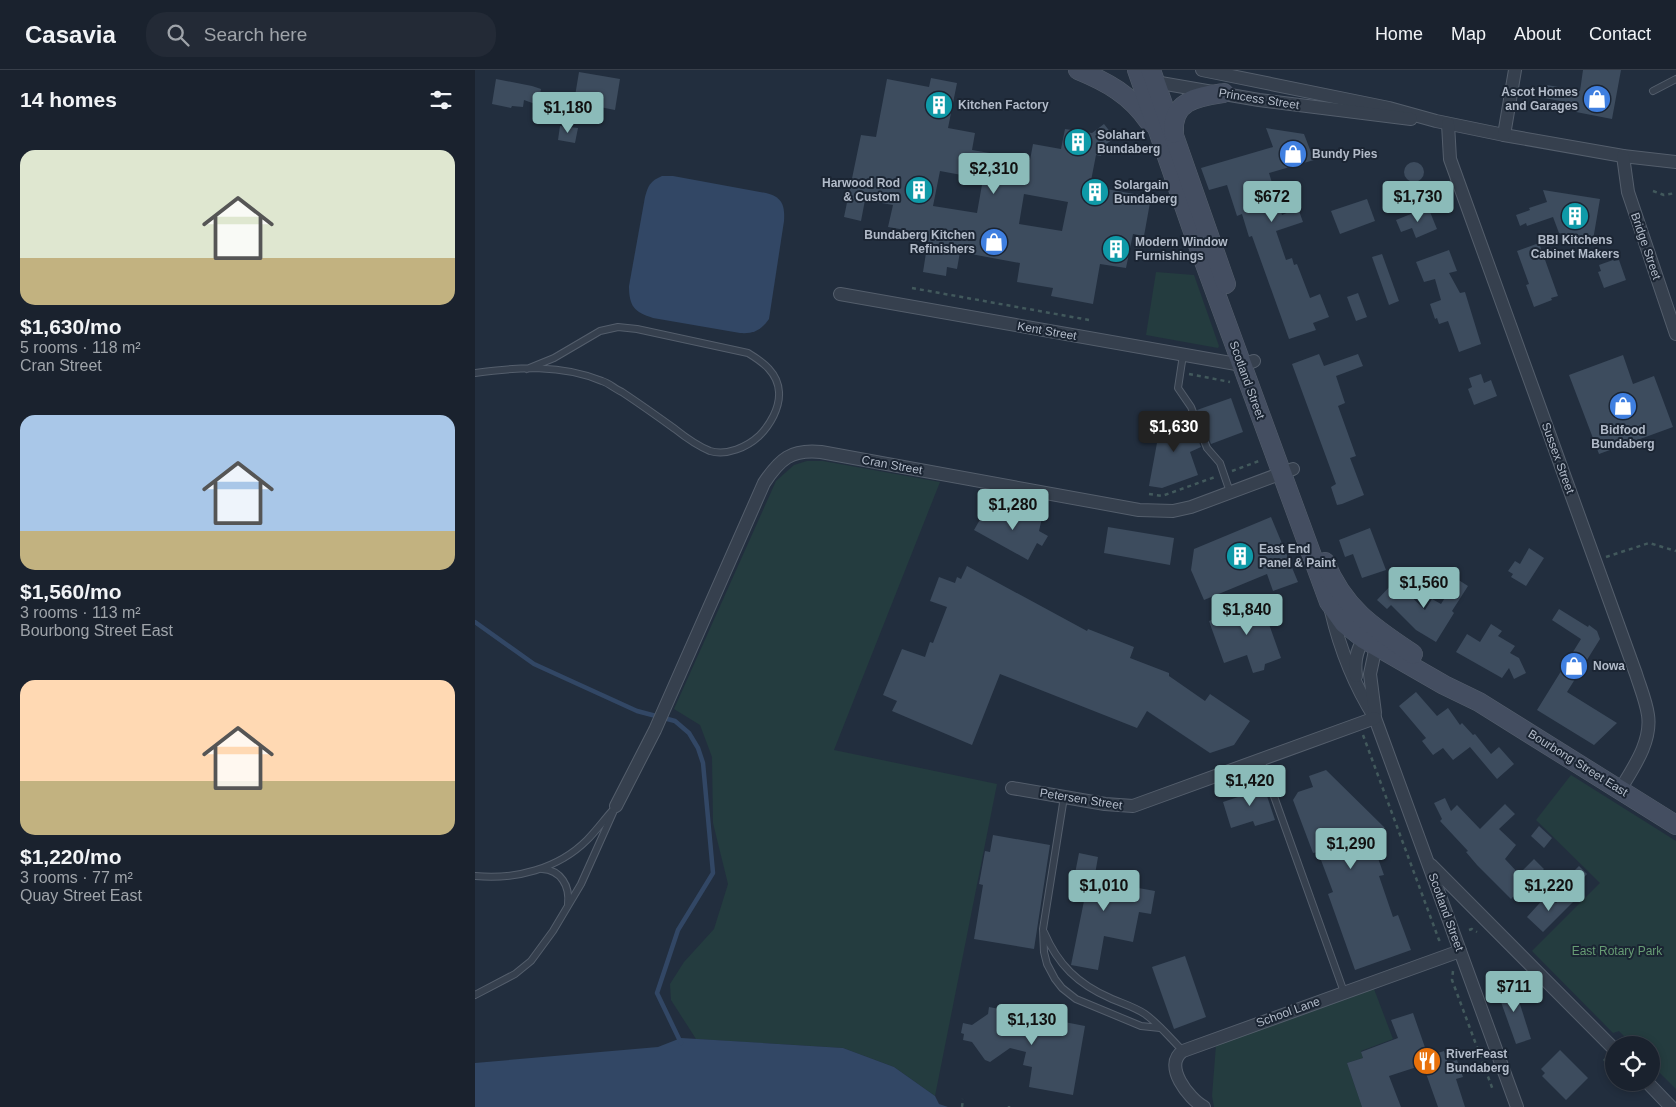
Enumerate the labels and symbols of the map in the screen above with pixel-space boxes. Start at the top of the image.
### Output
shop icon: Ascot Homes and Garages [1582,84,1612,114]
place label: Ascot Homes and Garages [1501,85,1578,113]
street label: Princess Street [1218,86,1301,112]
building icon: Kitchen Factory [924,90,954,120]
pin: $1,180 [527,92,609,134]
place label: Kitchen Factory [958,98,1049,112]
building icon: Solahart Bundaberg [1063,127,1093,157]
place label: Solahart Bundaberg [1097,128,1160,156]
shop icon: Bundy Pies [1278,139,1308,169]
place label: Bundy Pies [1312,147,1378,161]
pin: $2,310 [953,152,1035,195]
building icon: Harwood Rod & Custom [904,175,934,205]
place label: Harwood Rod & Custom [822,176,900,204]
building icon: Solargain Bundaberg [1080,177,1110,207]
place label: Solargain Bundaberg [1114,178,1177,206]
pin: $672 [1242,180,1302,223]
pin: $1,730 [1377,180,1459,223]
building icon: BBI Kitchens Cabinet Makers [1560,201,1590,231]
street label: Bridge Street [1628,211,1664,282]
shop icon: Bundaberg Kitchen Refinishers [979,227,1009,257]
place label: Bundaberg Kitchen Refinishers [864,228,975,256]
place label: BBI Kitchens Cabinet Makers [1531,233,1620,261]
building icon: Modern Window Furnishings [1101,234,1131,264]
place label: Modern Window Furnishings [1135,235,1228,263]
street label: Kent Street [1016,319,1078,343]
street label: Scotland Street [1226,339,1268,422]
shop icon: Bidfood Bundaberg [1608,391,1638,421]
pin: $1,630 [1133,410,1215,453]
street label: Sussex Street [1539,421,1578,496]
place label: Bidfood Bundaberg [1591,423,1655,451]
street label: Cran Street [861,453,924,477]
pin: $1,280 [972,488,1054,531]
building icon: East End Panel & Paint [1225,541,1255,571]
place label: East End Panel & Paint [1259,542,1336,570]
pin: $1,560 [1383,566,1465,609]
pin: $1,840 [1206,594,1288,636]
shop icon: Nowa [1559,651,1589,681]
place label: Nowa [1593,659,1625,673]
street label: Bourbong Street East [1526,727,1631,800]
pin: $1,420 [1209,764,1291,807]
street label: Petersen Street [1039,786,1124,813]
pin: $1,290 [1310,828,1392,870]
pin: $1,010 [1063,870,1145,912]
pin: $1,220 [1508,870,1590,912]
street label: Scotland Street [1425,871,1467,954]
park label: East Rotary Park [1572,944,1663,958]
pin: $711 [1484,970,1544,1013]
street label: School Lane [1254,994,1322,1030]
pin: $1,130 [991,1004,1073,1046]
restaurant icon: RiverFeast Bundaberg [1412,1046,1442,1076]
place label: RiverFeast Bundaberg [1446,1047,1509,1075]

